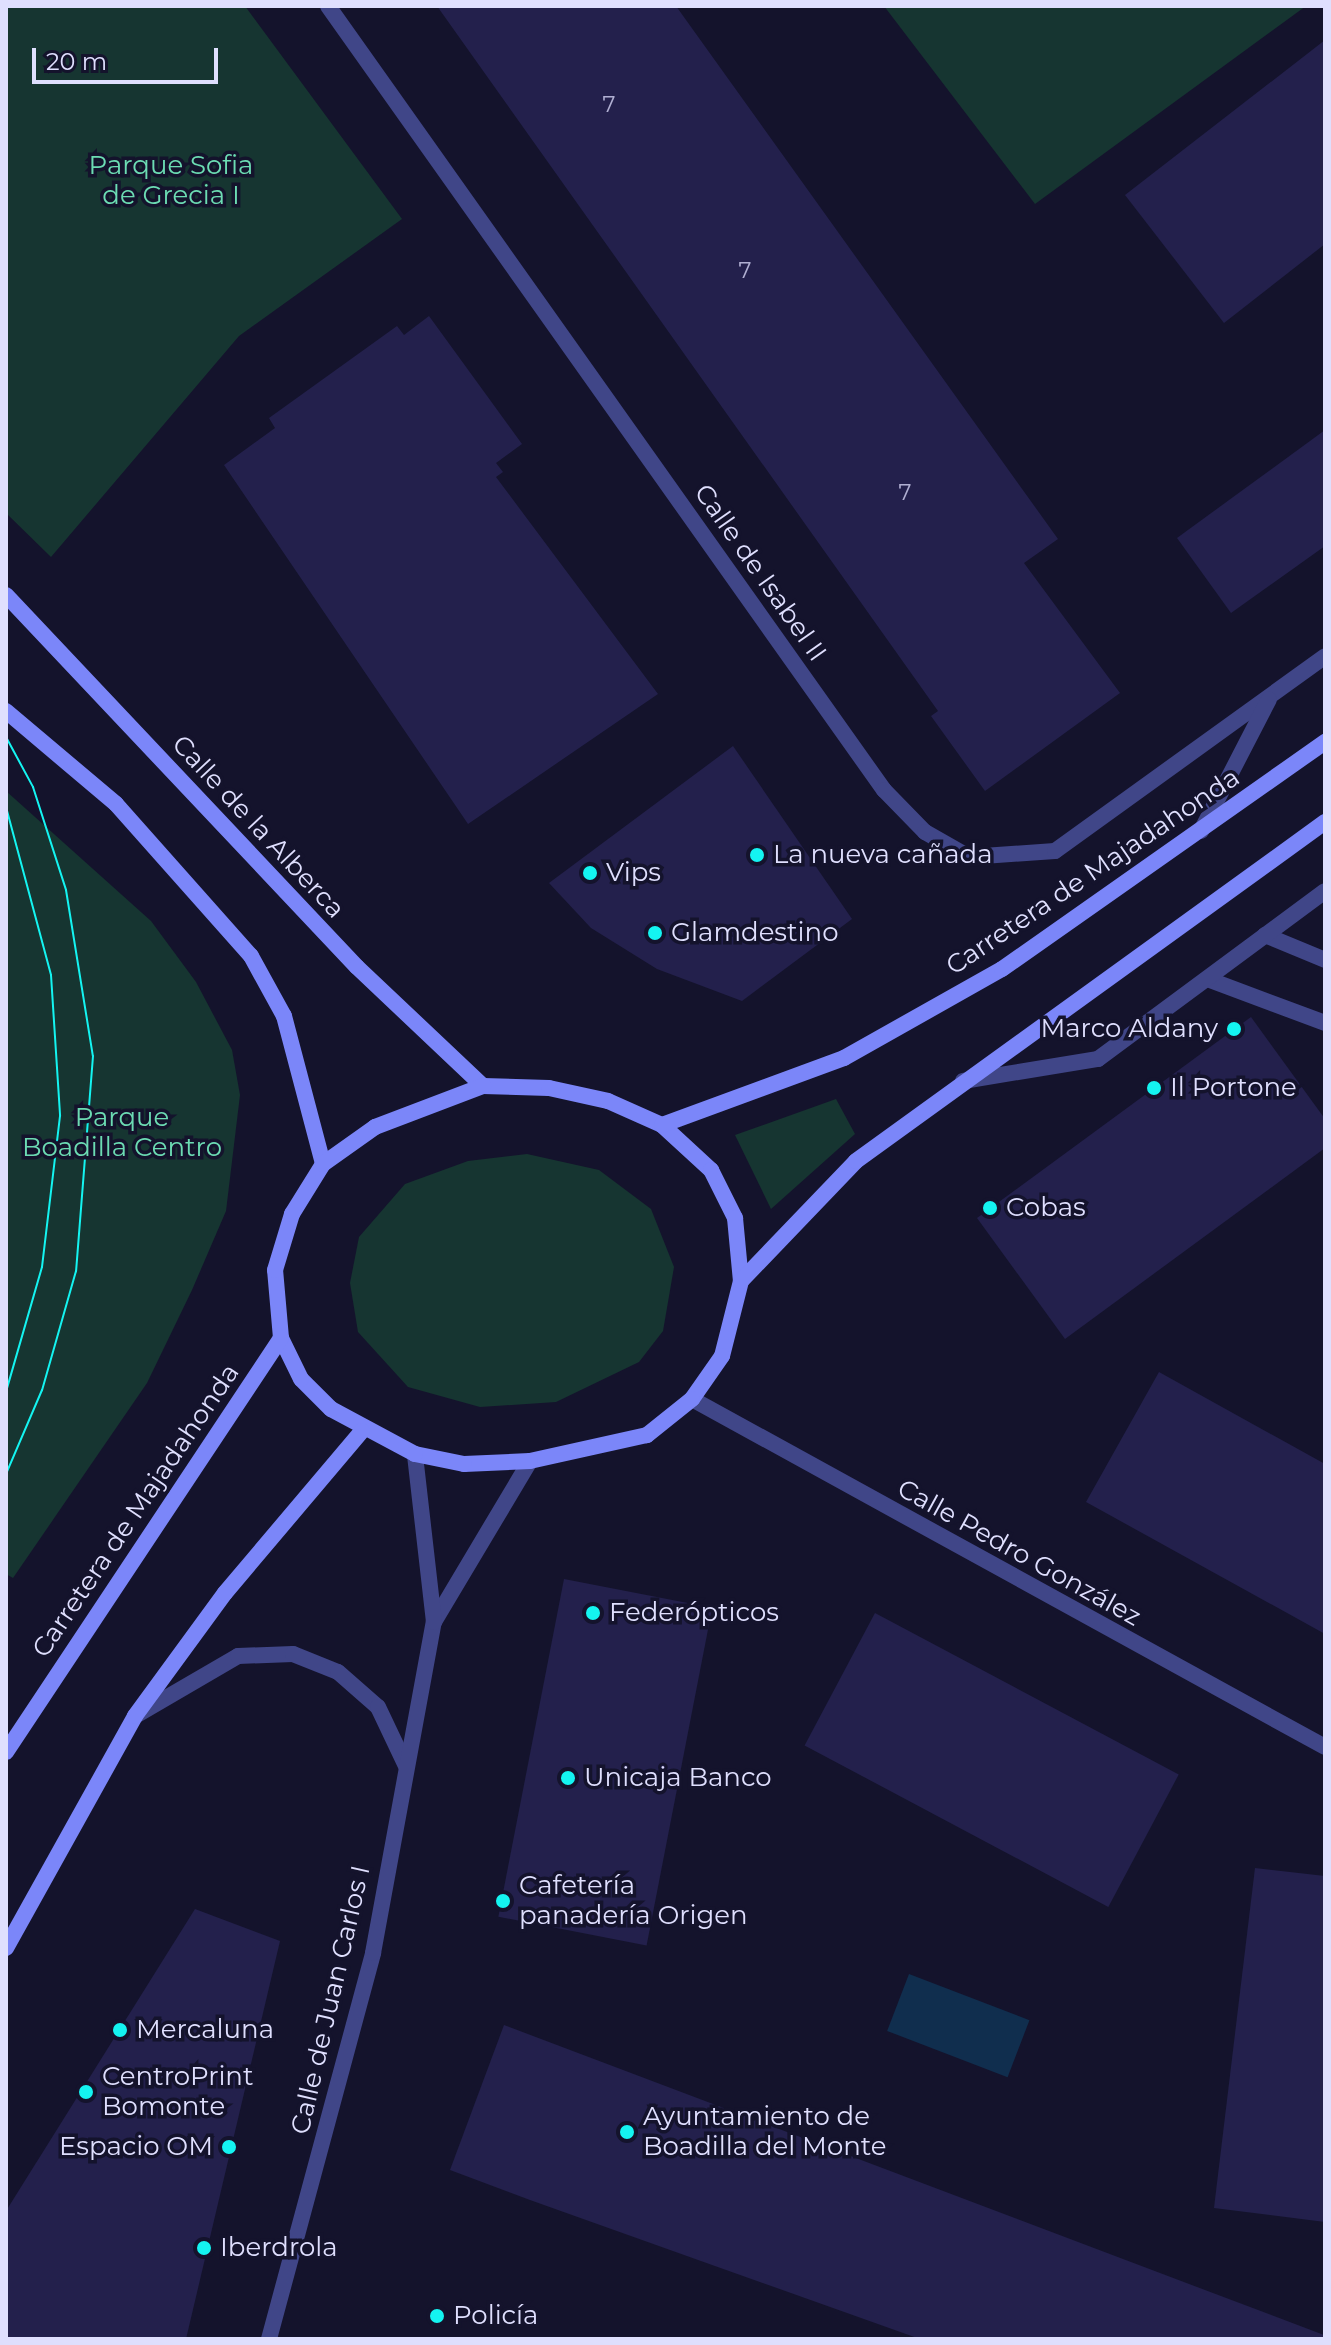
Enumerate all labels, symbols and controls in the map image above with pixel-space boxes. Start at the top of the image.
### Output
scale bar [36,32,222,82]
text: 20 m [46,47,107,76]
house number: 7 [603,92,615,118]
park label: Parque Sofia de Grecia I [89,150,253,212]
house number: 7 [739,258,751,284]
street label: Calle de Isabel II [687,478,833,668]
house number: 7 [899,480,911,506]
street label: Calle de la Alberca [165,729,351,925]
street label: Carretera de Majadahonda [940,762,1246,982]
place label: La nueva cañada [773,839,993,871]
marker: La nueva cañada [748,846,766,864]
place label: Vips [606,857,661,889]
marker: Vips [581,864,599,882]
place label: Glamdestino [671,917,838,949]
marker: Glamdestino [646,924,664,942]
place label: Marco Aldany [1040,1013,1218,1045]
marker: Marco Aldany [1225,1020,1243,1038]
place label: Il Portone [1170,1072,1297,1104]
marker: Il Portone [1145,1079,1163,1097]
park label: Parque Boadilla Centro [22,1102,222,1164]
place label: Cobas [1006,1192,1086,1224]
marker: Cobas [981,1199,999,1217]
street label: Carretera de Majadahonda [26,1358,246,1664]
street label: Calle Pedro González [892,1473,1146,1633]
place label: Federópticos [609,1597,779,1629]
marker: Federópticos [584,1604,602,1622]
place label: Unicaja Banco [584,1762,772,1794]
marker: Unicaja Banco [559,1769,577,1787]
street label: Calle de Juan Carlos I [285,1863,377,2137]
place label: Cafetería panadería Origen [519,1870,748,1932]
marker: Cafetería panadería Origen [494,1892,512,1910]
place label: Mercaluna [136,2014,274,2046]
marker: Mercaluna [111,2021,129,2039]
place label: CentroPrint Bomonte [102,2061,254,2122]
marker: CentroPrint Bomonte [77,2083,95,2101]
place label: Ayuntamiento de Boadilla del Monte [643,2101,887,2162]
marker: Ayuntamiento de Boadilla del Monte [618,2123,636,2141]
place label: Espacio OM [59,2131,213,2163]
marker: Espacio OM [220,2138,238,2156]
place label: Iberdrola [220,2232,338,2264]
marker: Iberdrola [195,2239,213,2257]
place label: Policía [453,2300,538,2332]
marker: Policía [428,2307,446,2325]

